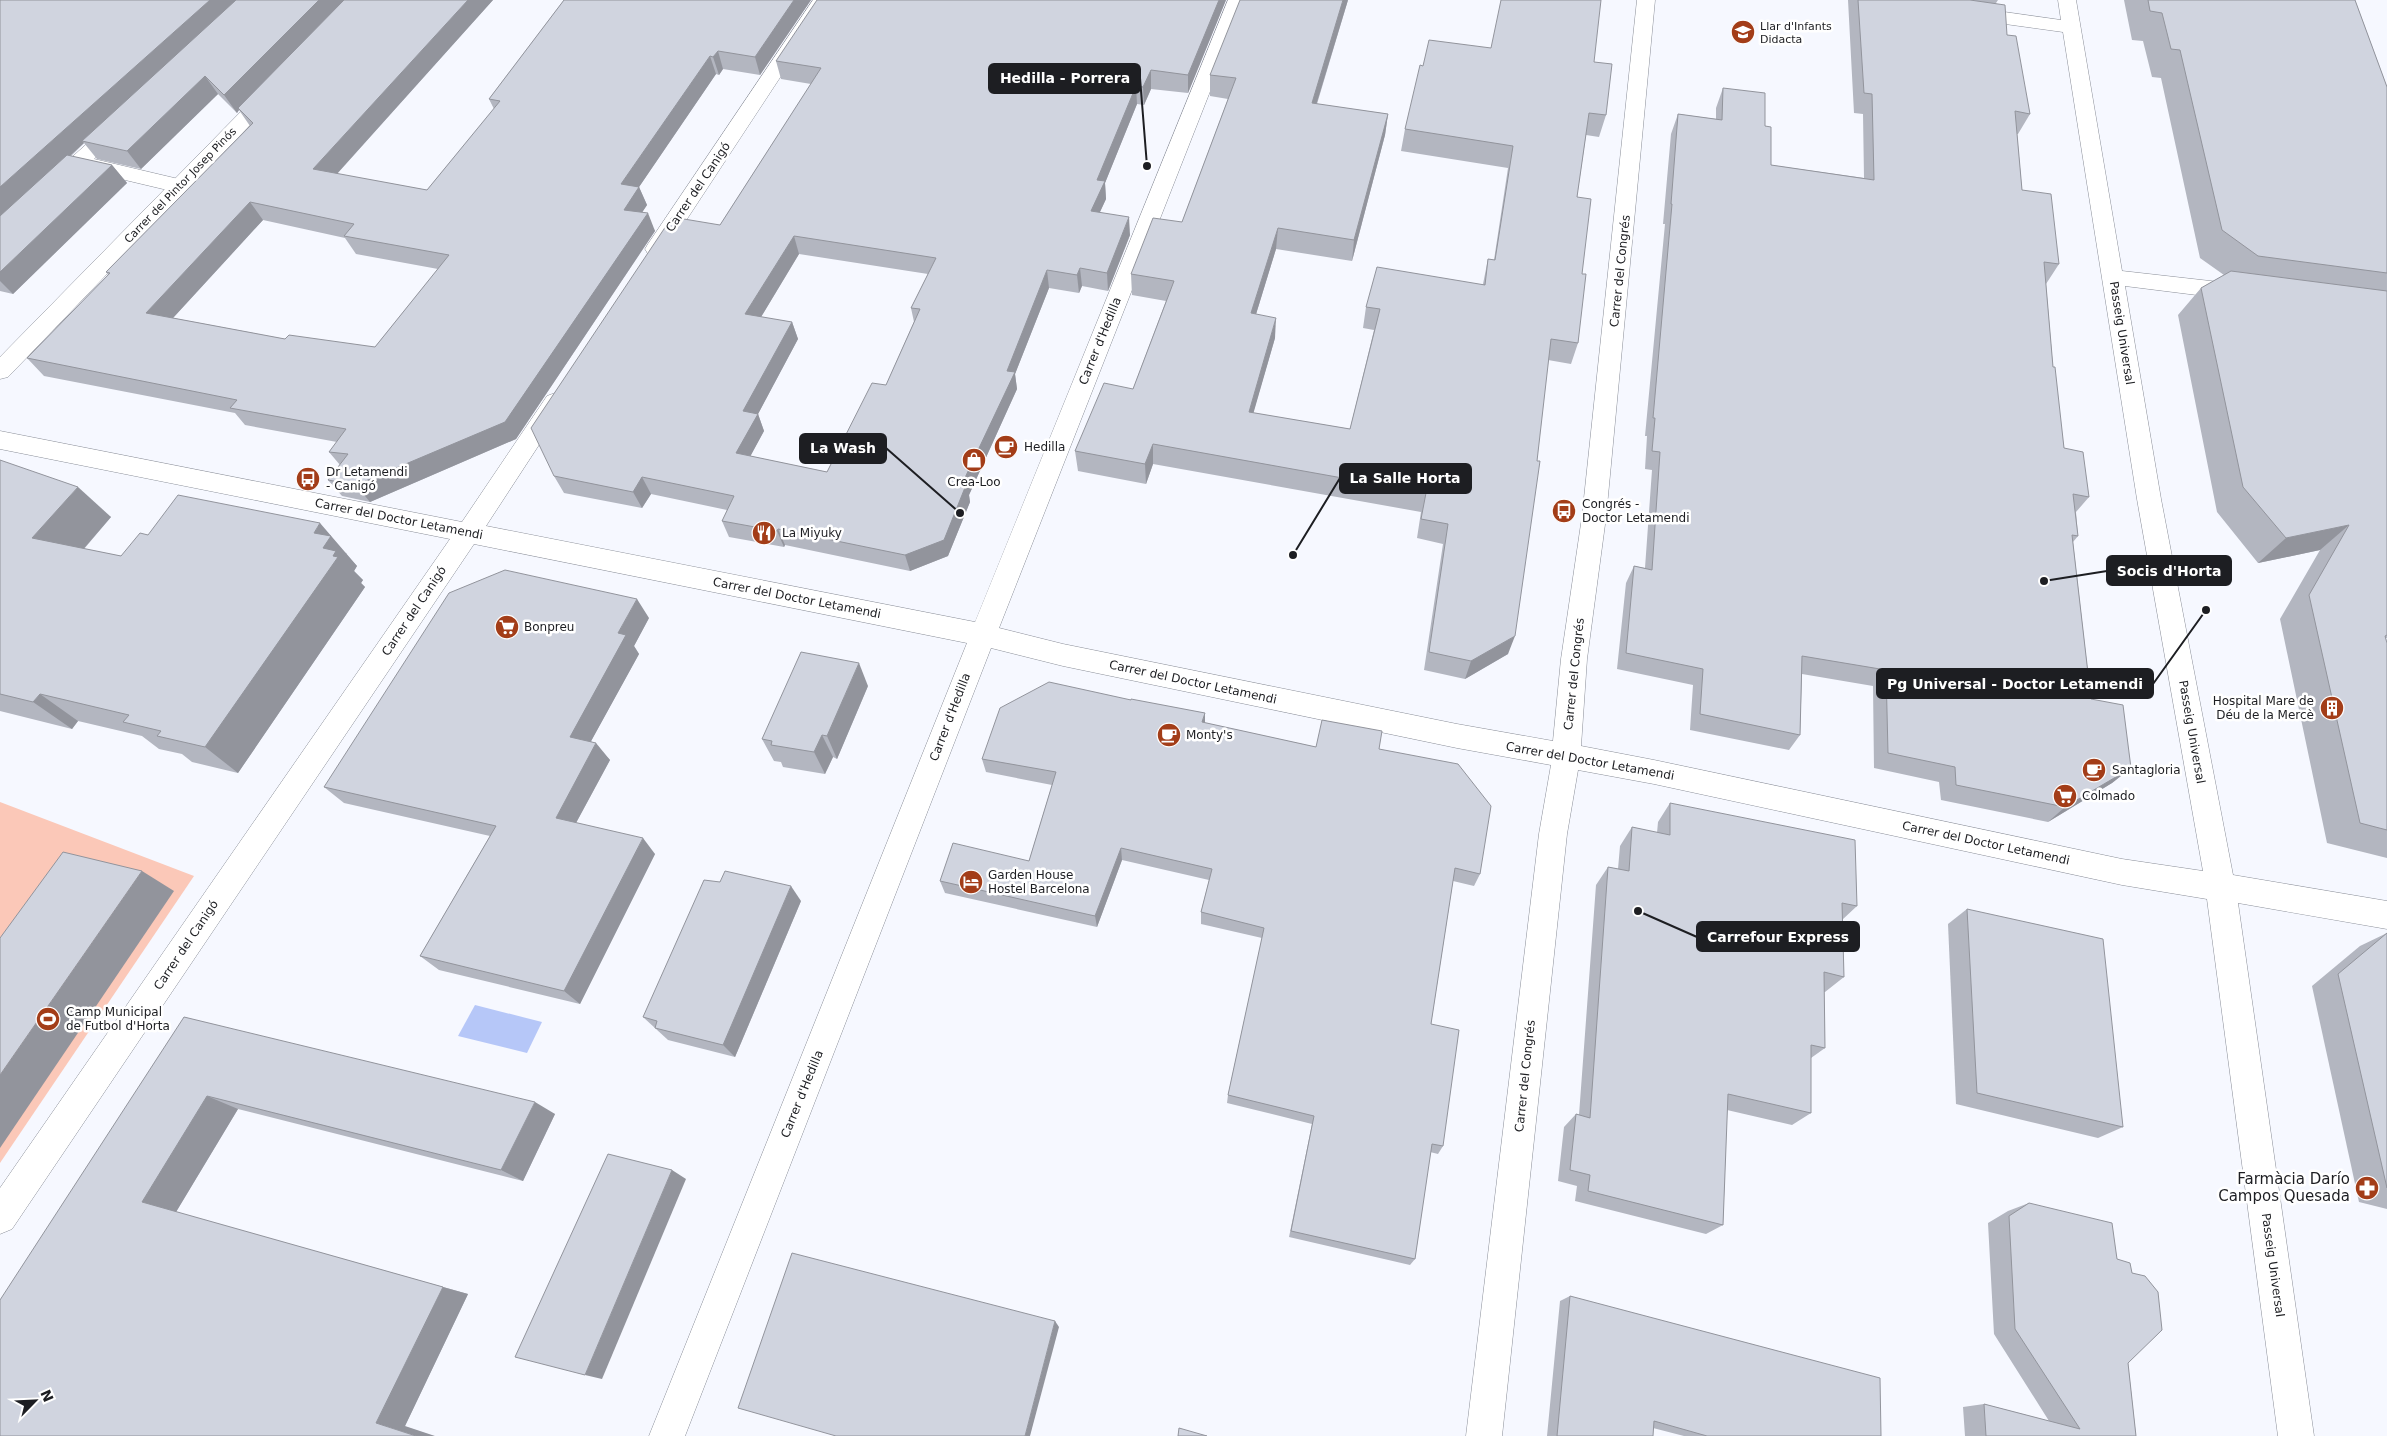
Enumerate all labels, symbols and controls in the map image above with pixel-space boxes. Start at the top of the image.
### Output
school or university icon: Llar d'Infants Didacta [1730,19,1756,45]
place label: Llar d'Infants Didacta [1760,20,1832,46]
callout: Hedilla - Porrera [989,64,1140,93]
text: Hedilla - Porrera [1000,70,1130,86]
street label: Carrer del Pintor Josep Pinós [122,125,239,246]
street label: Carrer del Canigó [663,140,733,234]
street label: Carrer del Congrés [1607,214,1633,328]
street label: Passeig Universal [2107,280,2137,386]
street label: Carrer d'Hedilla [1076,295,1124,387]
callout: La Wash [800,434,886,463]
cafe icon: Hedilla [993,434,1019,460]
text: La Wash [810,440,876,456]
place label: Hedilla [1024,440,1065,454]
shop icon: Crea-Loo [961,447,987,473]
callout: La Salle Horta [1340,464,1471,493]
place label: Dr Letamendi - Canigó [326,465,408,493]
bus stop icon: Dr Letamendi - Canigó [295,466,321,492]
text: La Salle Horta [1349,470,1461,486]
place label: Crea-Loo [947,475,1001,489]
street label: Carrer del Doctor Letamendi [314,496,484,542]
place label: Congrés - Doctor Letamendi [1582,497,1690,525]
bus stop icon: Congrés - Doctor Letamendi [1551,498,1577,524]
restaurant icon: La Miyuky [751,520,777,546]
place label: La Miyuky [782,526,842,540]
callout: Socis d'Horta [2107,556,2231,585]
text: Socis d'Horta [2117,563,2221,579]
street label: Carrer del Canigó [379,564,449,658]
street label: Carrer del Doctor Letamendi [712,575,882,621]
supermarket icon: Bonpreu [494,614,520,640]
street label: Carrer del Congrés [1561,617,1587,731]
place label: Bonpreu [524,620,574,634]
street label: Carrer del Doctor Letamendi [1108,657,1278,707]
callout: Pg Universal - Doctor Letamendi [1877,669,2153,698]
street label: Carrer d'Hedilla [927,671,973,763]
text: Pg Universal - Doctor Letamendi [1887,676,2143,692]
street label: Passeig Universal [2176,679,2208,785]
place label: Hospital Mare de Déu de la Mercè [2213,694,2314,722]
building icon: Hospital Mare de Déu de la Mercè [2319,695,2345,721]
cafe icon: Monty's [1156,722,1182,748]
place label: Monty's [1186,728,1233,742]
street label: Carrer del Doctor Letamendi [1505,739,1675,783]
cafe icon: Santagloria [2081,757,2107,783]
place label: Santagloria [2112,763,2181,777]
supermarket icon: Colmado [2052,783,2078,809]
place label: Colmado [2082,789,2135,803]
street label: Carrer del Doctor Letamendi [1901,818,2071,868]
place label: Garden House Hostel Barcelona [988,868,1090,896]
hotel icon: Garden House Hostel Barcelona [958,869,984,895]
street label: Carrer del Canigó [151,898,221,992]
callout: Carrefour Express [1697,922,1859,951]
text: Carrefour Express [1707,929,1849,945]
place label: Camp Municipal de Futbol d'Horta [66,1005,170,1033]
sports icon: Camp Municipal de Futbol d'Horta [35,1006,61,1032]
street label: Carrer del Congrés [1512,1019,1538,1133]
street label: Carrer d'Hedilla [778,1048,826,1140]
place label: Farmàcia Darío Campos Quesada [2218,1170,2350,1205]
pharmacy icon: Farmàcia Darío Campos Quesada [2354,1175,2380,1201]
street label: Passeig Universal [2259,1212,2287,1318]
north arrow [10,1376,60,1426]
text: N [37,1387,57,1404]

